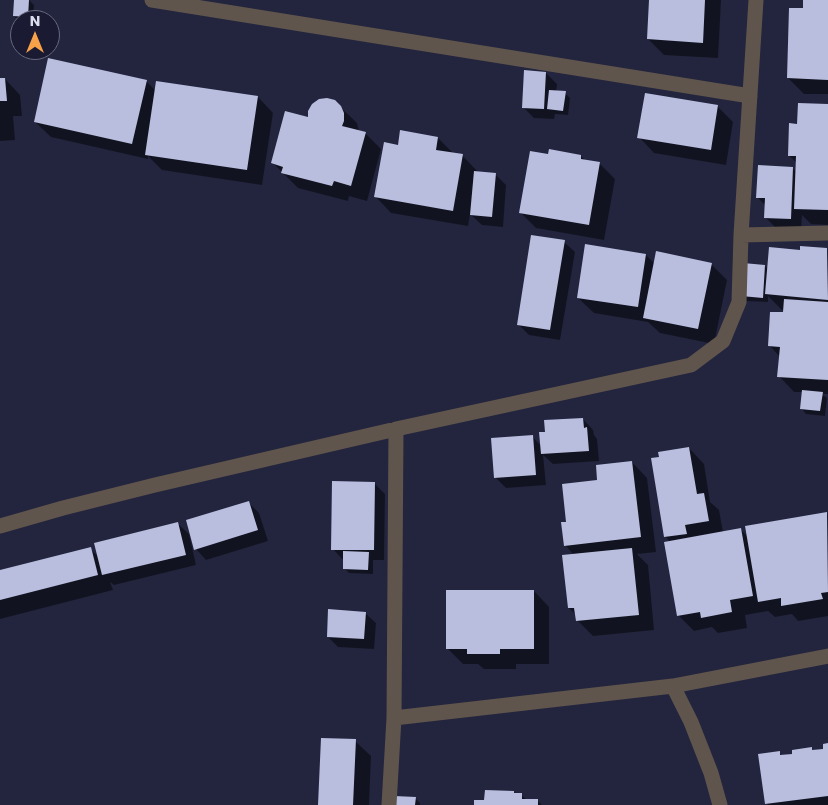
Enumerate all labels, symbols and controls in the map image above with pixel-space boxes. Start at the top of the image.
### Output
north arrow [10,10,60,60]
text: N [30,11,40,31]

